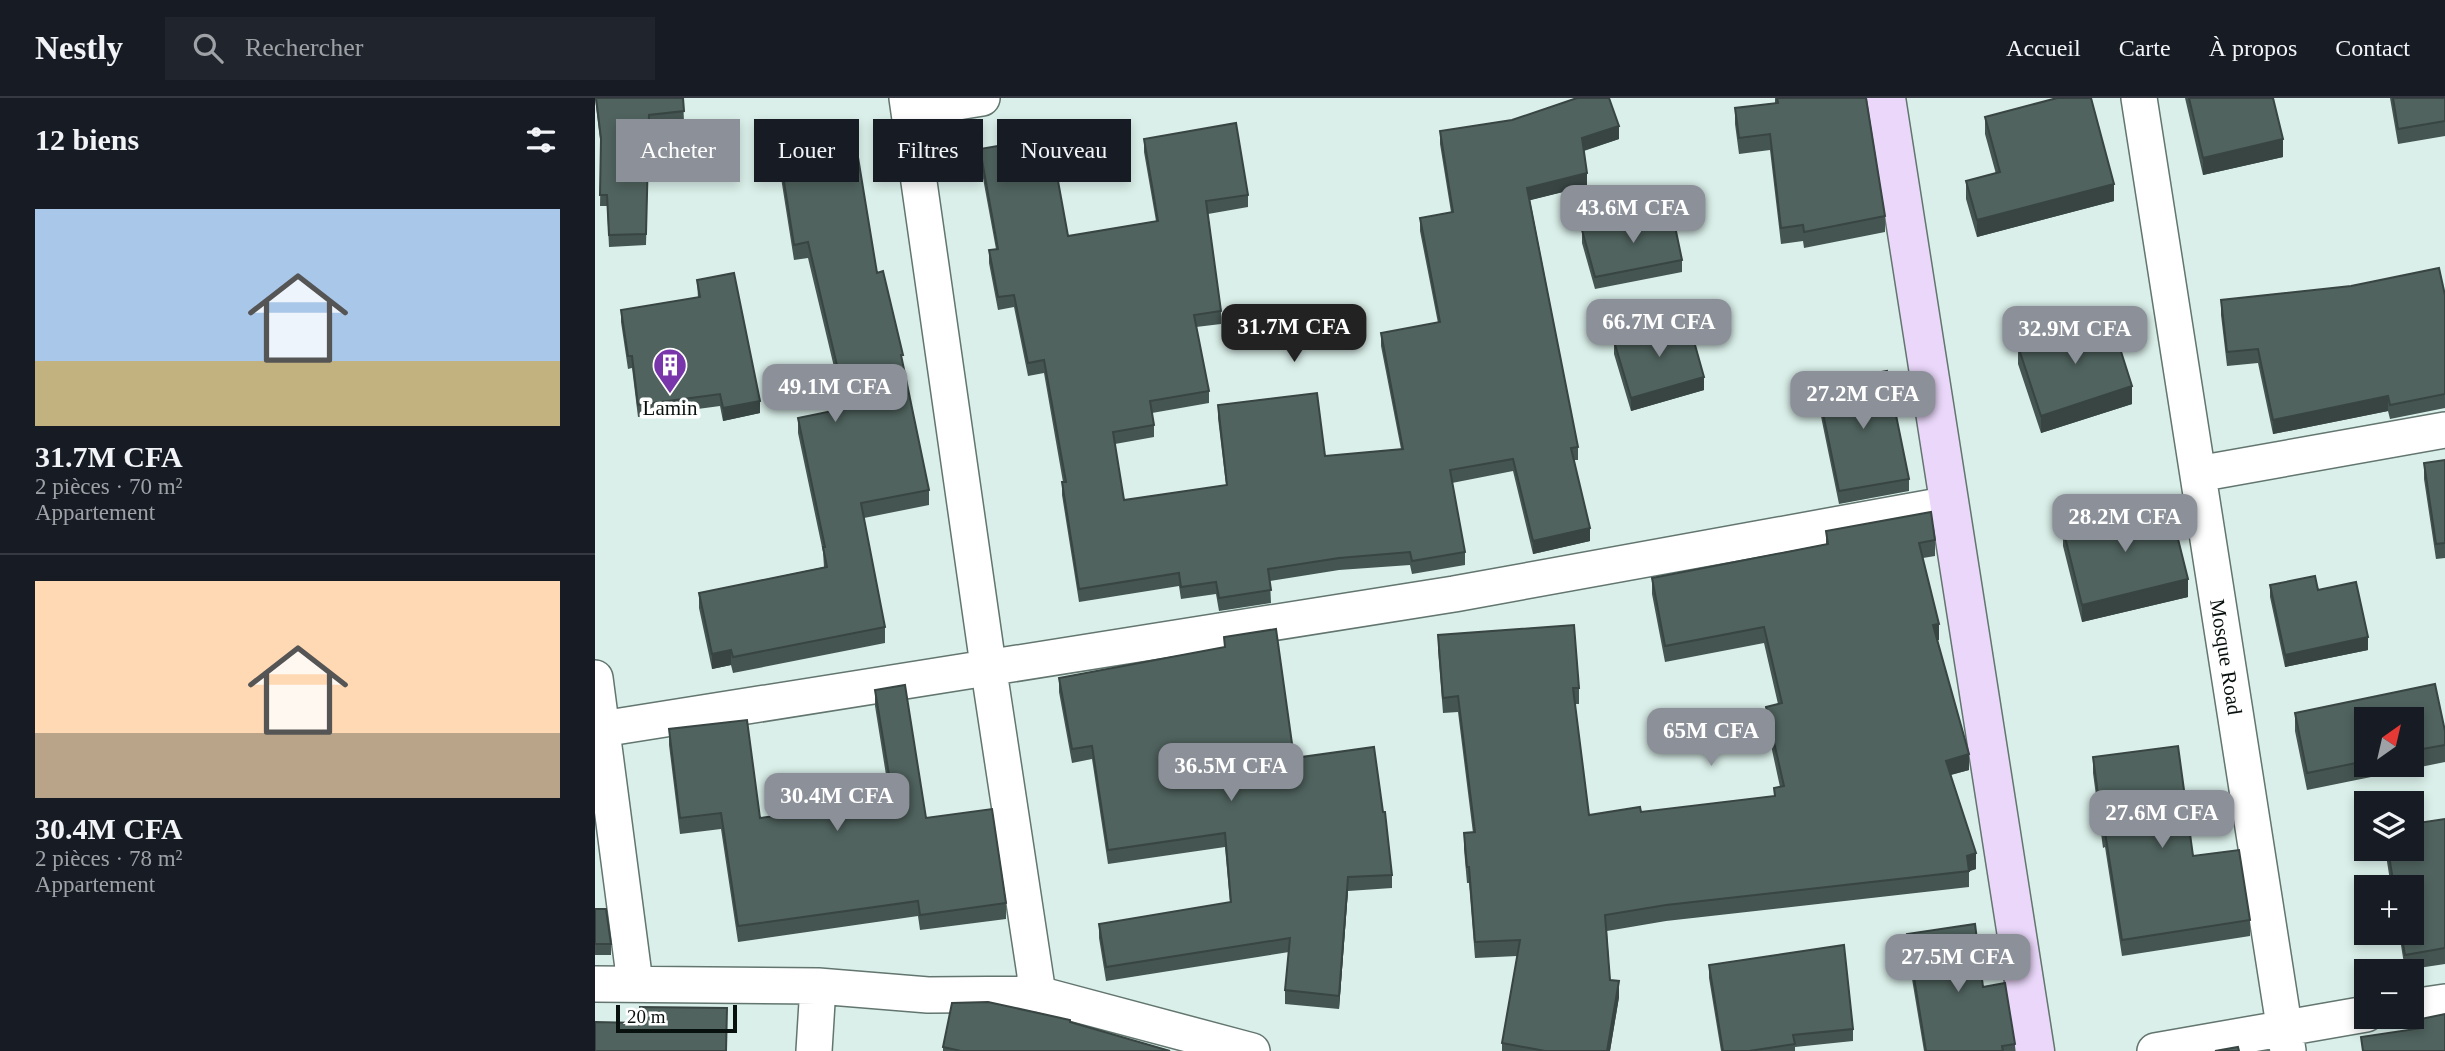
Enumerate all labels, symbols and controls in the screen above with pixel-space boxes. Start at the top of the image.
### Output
search box [165,17,655,80]
icon: search [189,29,227,67]
text: Nestly [35,30,123,66]
text: Rechercher [245,33,363,62]
text: Accueil [2006,35,2081,61]
text: Carte [2119,35,2171,61]
text: À propos [2209,35,2297,61]
text: Contact [2335,35,2410,61]
chip: Acheter [616,119,740,182]
chip: Louer [754,119,859,182]
chip: Filtres [873,119,983,182]
chip: Nouveau [997,119,1131,182]
icon: filters [522,121,560,159]
text: 12 biens [35,123,139,156]
pin: 43.6M CFA [1553,186,1713,245]
text: 43.6M CFA [1576,195,1690,220]
icon: home [235,255,361,381]
pin: 66.7M CFA [1579,300,1739,359]
pin: 31.7M CFA [1214,304,1374,364]
pin: 32.9M CFA [1995,306,2155,366]
text: 66.7M CFA [1602,309,1716,334]
text: 31.7M CFA [1237,314,1351,339]
text: 32.9M CFA [2018,316,2132,341]
building icon: Lamin [651,346,689,395]
pin: 49.1M CFA [755,364,915,424]
pin: 27.2M CFA [1783,372,1943,431]
text: 49.1M CFA [778,374,892,399]
text: 27.2M CFA [1806,381,1920,406]
place label: Lamin [643,396,698,420]
text: 31.7M CFA [35,440,183,473]
text: 2 pièces · 70 m² [35,474,182,499]
pin: 28.2M CFA [2045,494,2205,554]
text: Appartement [35,500,155,525]
text: 28.2M CFA [2068,504,2182,529]
street label: Mosque Road [2205,597,2247,717]
icon: home [235,627,361,753]
north arrow [2354,707,2424,777]
map controls [2354,707,2424,1029]
pin: 65M CFA [1646,708,1776,768]
text: 65M CFA [1663,718,1759,743]
pin: 36.5M CFA [1151,744,1311,803]
text: 36.5M CFA [1174,753,1288,778]
pin: 30.4M CFA [757,774,917,833]
text: 30.4M CFA [780,783,894,808]
pin: 27.6M CFA [2082,790,2242,850]
button: layers [2354,791,2424,861]
text: 27.6M CFA [2105,800,2219,825]
text: 30.4M CFA [35,812,183,845]
text: 2 pièces · 78 m² [35,846,182,871]
text: Appartement [35,872,155,897]
button: + [2354,875,2424,945]
pin: 27.5M CFA [1878,934,2038,994]
text: 27.5M CFA [1901,944,2015,969]
button: − [2354,959,2424,1029]
scale bar [616,1002,737,1034]
text: 20 m [627,1006,666,1027]

